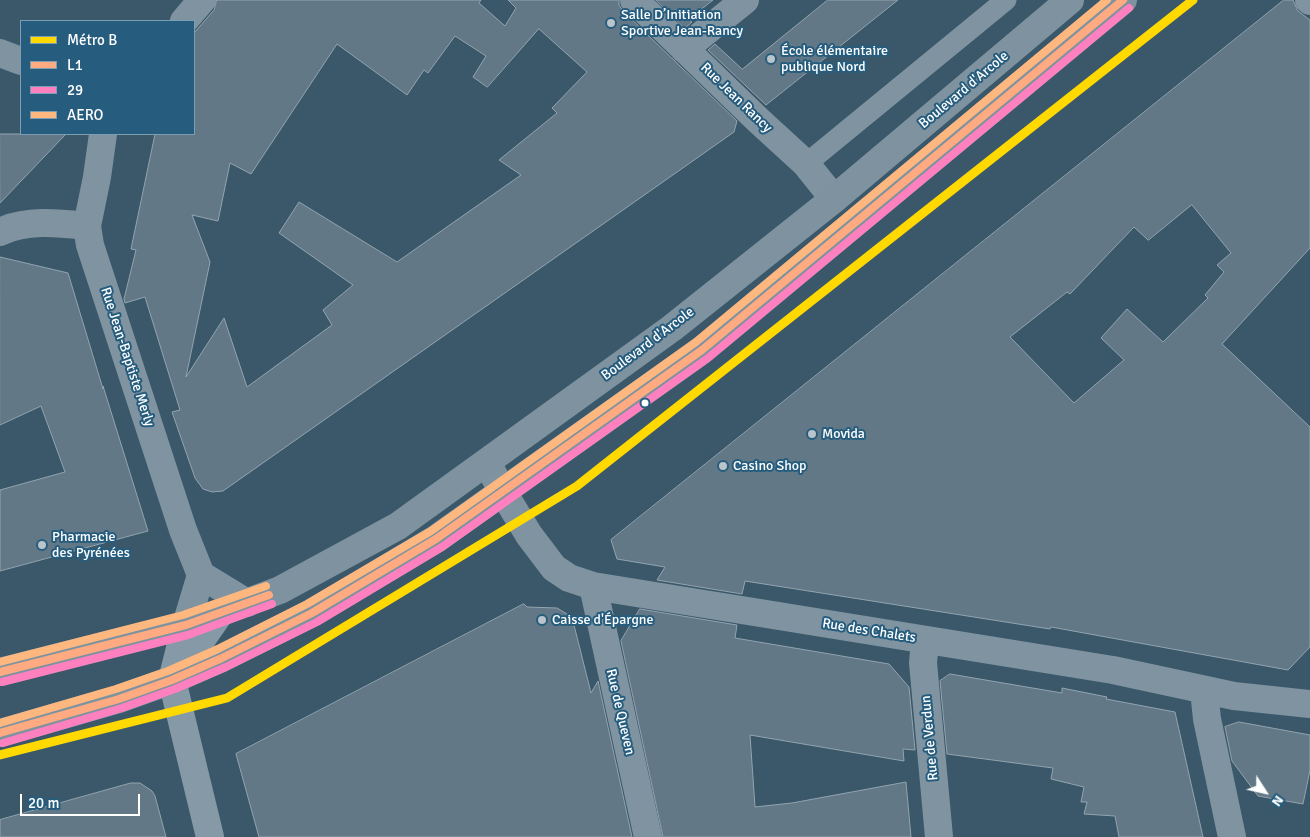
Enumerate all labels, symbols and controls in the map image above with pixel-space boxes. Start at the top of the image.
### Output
place label: Salle D’Initiation Sportive Jean-Rancy [621,7,743,40]
marker: Salle D’Initiation Sportive Jean-Rancy [605,17,617,29]
legend [20,20,195,135]
text: Métro B [67,31,117,49]
place label: École élémentaire publique Nord [781,43,888,75]
street label: Boulevard d'Arcole [916,48,1012,132]
marker: École élémentaire publique Nord [765,53,777,65]
text: L1 [67,56,83,74]
street label: Rue Jean Rancy [697,60,775,136]
text: 29 [67,81,83,99]
text: AERO [67,106,103,124]
street label: Rue Jean-Baptiste Merly [97,285,157,429]
street label: Boulevard d'Arcole [598,304,698,384]
unlabelled marker [640,398,650,408]
place label: Movida [822,426,865,442]
marker: Movida [806,428,818,440]
place label: Casino Shop [733,458,806,474]
marker: Casino Shop [717,460,729,472]
place label: Pharmacie des Pyrénées [52,529,130,562]
marker: Pharmacie des Pyrénées [36,539,48,551]
place label: Caisse d'Épargne [552,612,653,628]
marker: Caisse d'Épargne [536,614,548,626]
street label: Rue des Chalets [821,615,917,647]
street label: Rue de Queven [602,667,638,757]
street label: Rue de Verdun [918,695,942,781]
north arrow [1240,767,1290,817]
scale bar [22,784,142,816]
text: N [1268,792,1287,810]
text: 20 m [28,794,59,812]

